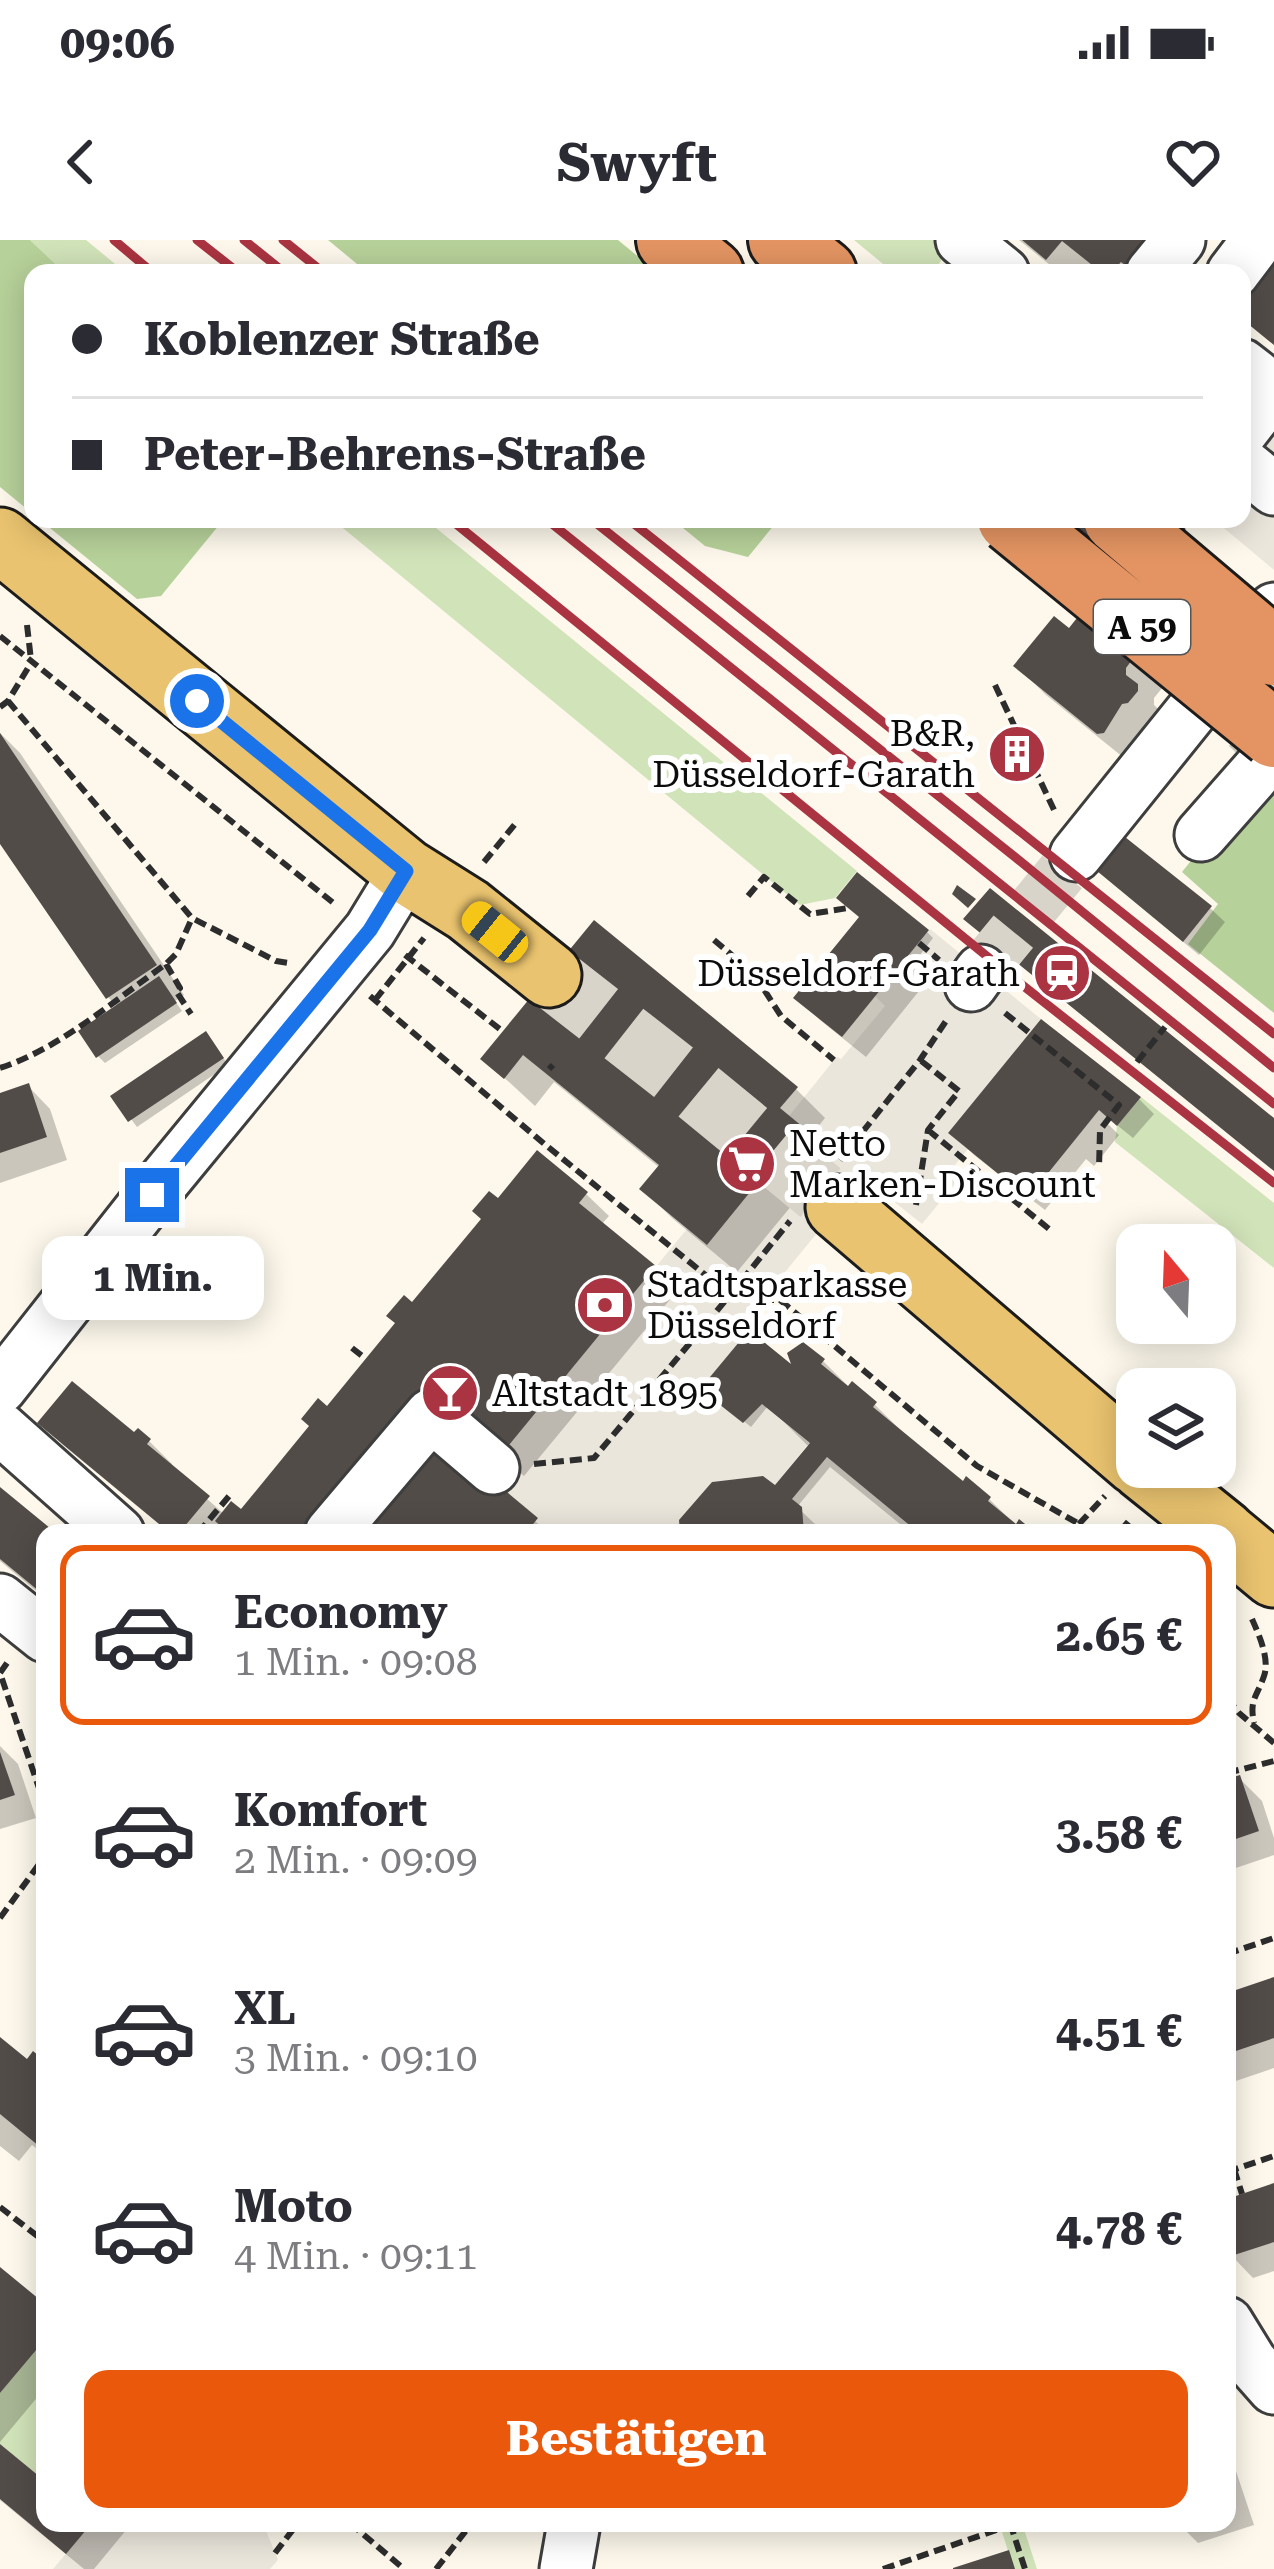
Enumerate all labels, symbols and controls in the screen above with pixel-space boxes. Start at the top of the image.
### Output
text: 09:06 [60,16,175,69]
icon: back [48,129,114,195]
icon: heart [1160,129,1226,195]
text: Swyft [557,131,717,194]
text: Koblenzer Straße [144,313,540,366]
text: Peter-Behrens-Straße [144,428,646,481]
road number: A 59 [1094,600,1190,654]
route start [170,674,224,728]
place label: B&R, Düsseldorf-Garath [652,713,975,796]
building icon: B&R, Düsseldorf-Garath [986,723,1048,785]
car [456,895,534,969]
station icon: Düsseldorf-Garath [1031,942,1093,1004]
place label: Düsseldorf-Garath [697,953,1020,995]
place label: Netto Marken-Discount [789,1123,1096,1206]
supermarket icon: Netto Marken-Discount [716,1133,778,1195]
route end [125,1168,179,1222]
north arrow [1116,1224,1236,1344]
map controls [1116,1224,1236,1488]
callout: 1 Min. [41,1237,263,1321]
text: 1 Min. [93,1255,213,1301]
place label: Stadtsparkasse Düsseldorf [647,1264,907,1347]
bank icon: Stadtsparkasse Düsseldorf [574,1274,636,1336]
bar icon: Altstadt 1895 [419,1362,481,1424]
button: layers [1116,1368,1236,1488]
place label: Altstadt 1895 [492,1373,718,1415]
icon: car [90,1581,198,1689]
text: Economy [234,1586,448,1639]
text: 2.65 € [1056,1609,1182,1662]
text: 1 Min. · 09:08 [234,1639,477,1685]
icon: car [90,1779,198,1887]
text: Komfort [234,1784,427,1837]
text: 3.58 € [1056,1807,1182,1860]
text: 2 Min. · 09:09 [234,1837,477,1883]
icon: car [90,1977,198,2085]
text: XL [234,1982,296,2035]
text: 4.51 € [1056,2005,1182,2058]
text: 3 Min. · 09:10 [234,2035,477,2081]
icon: car [90,2175,198,2283]
text: Moto [234,2180,353,2233]
text: 4.78 € [1056,2203,1182,2256]
text: 4 Min. · 09:11 [234,2233,477,2279]
button: Bestätigen [84,2370,1188,2508]

